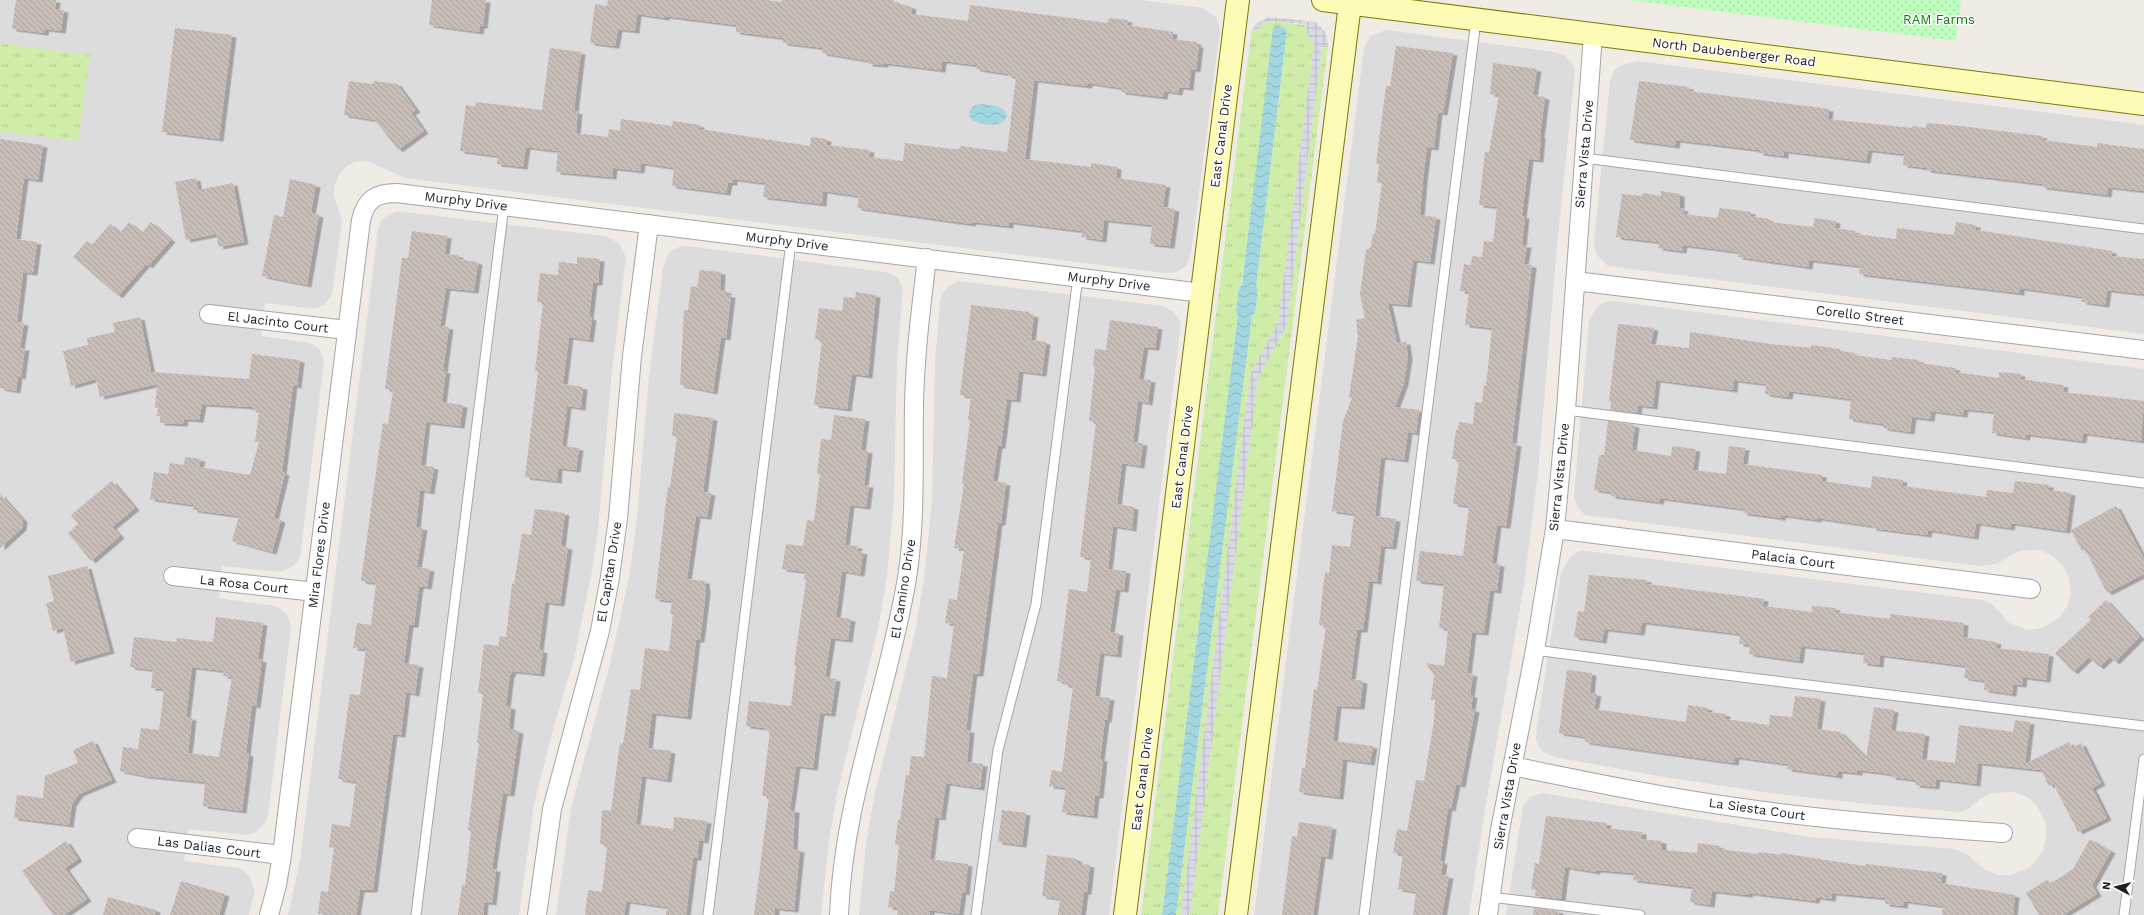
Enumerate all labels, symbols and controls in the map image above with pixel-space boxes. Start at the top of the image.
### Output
park label: RAM Farms [1903,12,1975,27]
street label: North Daubenberger Road [1651,35,1817,69]
street label: East Canal Drive [1207,83,1235,189]
street label: Sierra Vista Drive [1572,99,1596,209]
street label: Murphy Drive [424,188,508,214]
street label: Murphy Drive [745,228,829,254]
street label: Murphy Drive [1067,268,1151,294]
street label: Corello Street [1815,302,1905,328]
street label: El Jacinto Court [227,308,330,336]
street label: East Canal Drive [1168,404,1196,510]
street label: Sierra Vista Drive [1546,422,1572,532]
street label: Mira Flores Drive [305,501,333,609]
street label: El Capitan Drive [594,521,624,623]
street label: El Camino Drive [888,538,918,640]
street label: Palacia Court [1750,546,1836,572]
street label: La Rosa Court [199,572,290,596]
street label: East Canal Drive [1128,726,1156,832]
street label: Sierra Vista Drive [1490,741,1524,851]
street label: La Siesta Court [1708,795,1807,823]
street label: Las Dalias Court [156,833,262,861]
north arrow [2096,867,2136,907]
text: N [2100,881,2114,891]

